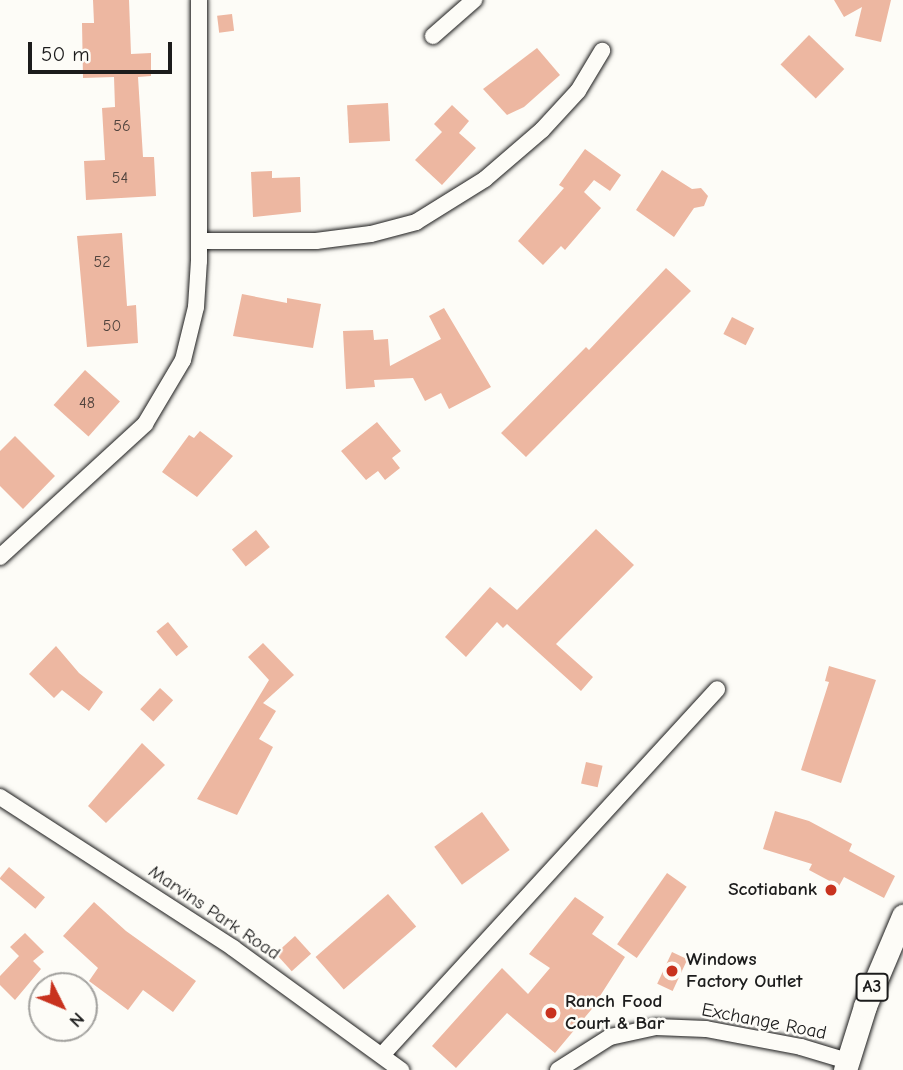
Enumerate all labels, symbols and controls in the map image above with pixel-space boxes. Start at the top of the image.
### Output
scale bar [32,28,175,72]
text: 50 m [41,42,90,66]
house number: 56 [113,116,131,136]
house number: 54 [112,168,128,188]
house number: 52 [93,252,111,272]
house number: 50 [103,316,121,336]
house number: 48 [79,393,95,413]
street label: Marvins Park Road [144,860,284,966]
place label: Scotiabank [728,879,817,901]
marker: Scotiabank [823,882,839,898]
place label: Windows Factory Outlet [686,949,803,993]
marker: Windows Factory Outlet [664,963,680,979]
north arrow [28,972,98,1042]
road number: A3 [854,972,890,1002]
place label: Ranch Food Court & Bar [565,991,664,1035]
street label: Exchange Road [700,999,828,1045]
marker: Ranch Food Court & Bar [543,1005,559,1021]
text: N [65,1008,89,1032]

